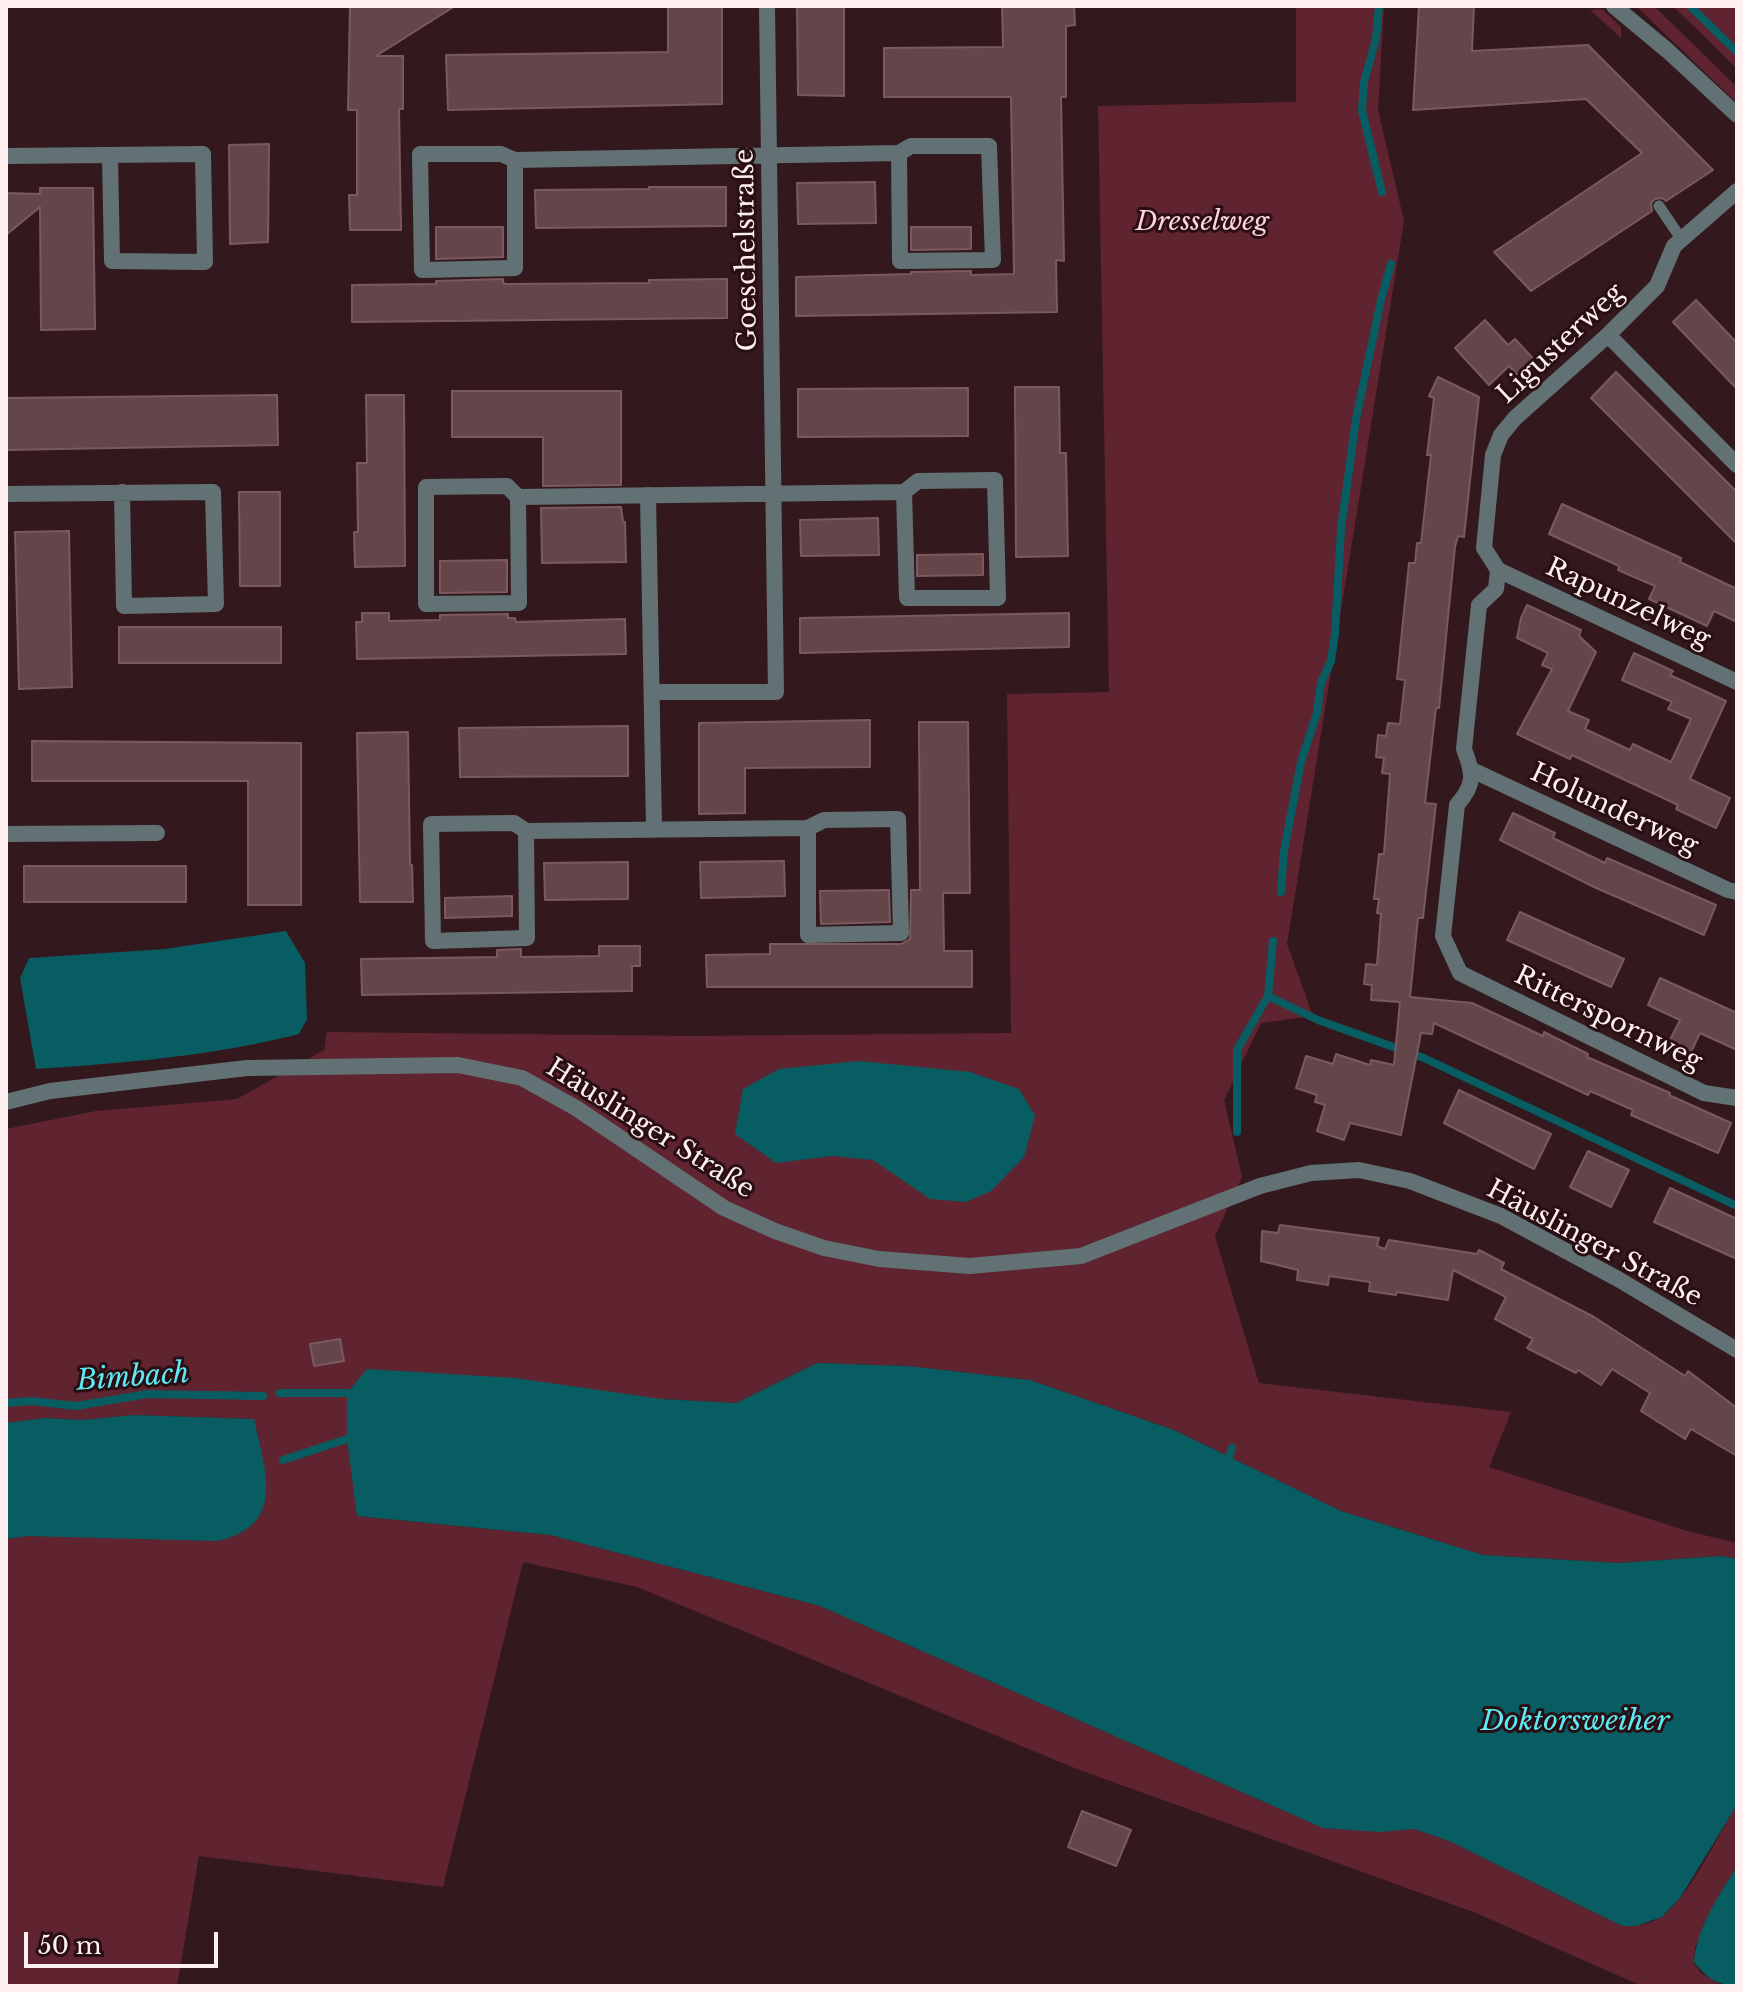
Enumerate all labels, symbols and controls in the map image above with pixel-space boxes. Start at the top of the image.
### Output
street label: Goeschelstraße [730,148,764,352]
park label: Dresselweg [1135,207,1269,239]
street label: Ligusterweg [1491,277,1631,411]
street label: Rapunzelweg [1541,552,1715,656]
street label: Holunderweg [1525,758,1703,862]
street label: Ritterspornweg [1509,960,1707,1078]
street label: Häuslinger Straße [540,1052,760,1206]
street label: Häuslinger Straße [1481,1174,1707,1314]
water label: Bimbach [75,1357,191,1399]
water label: Doktorsweiher [1481,1705,1669,1739]
scale bar [28,1916,222,1966]
text: 50 m [38,1931,101,1960]

